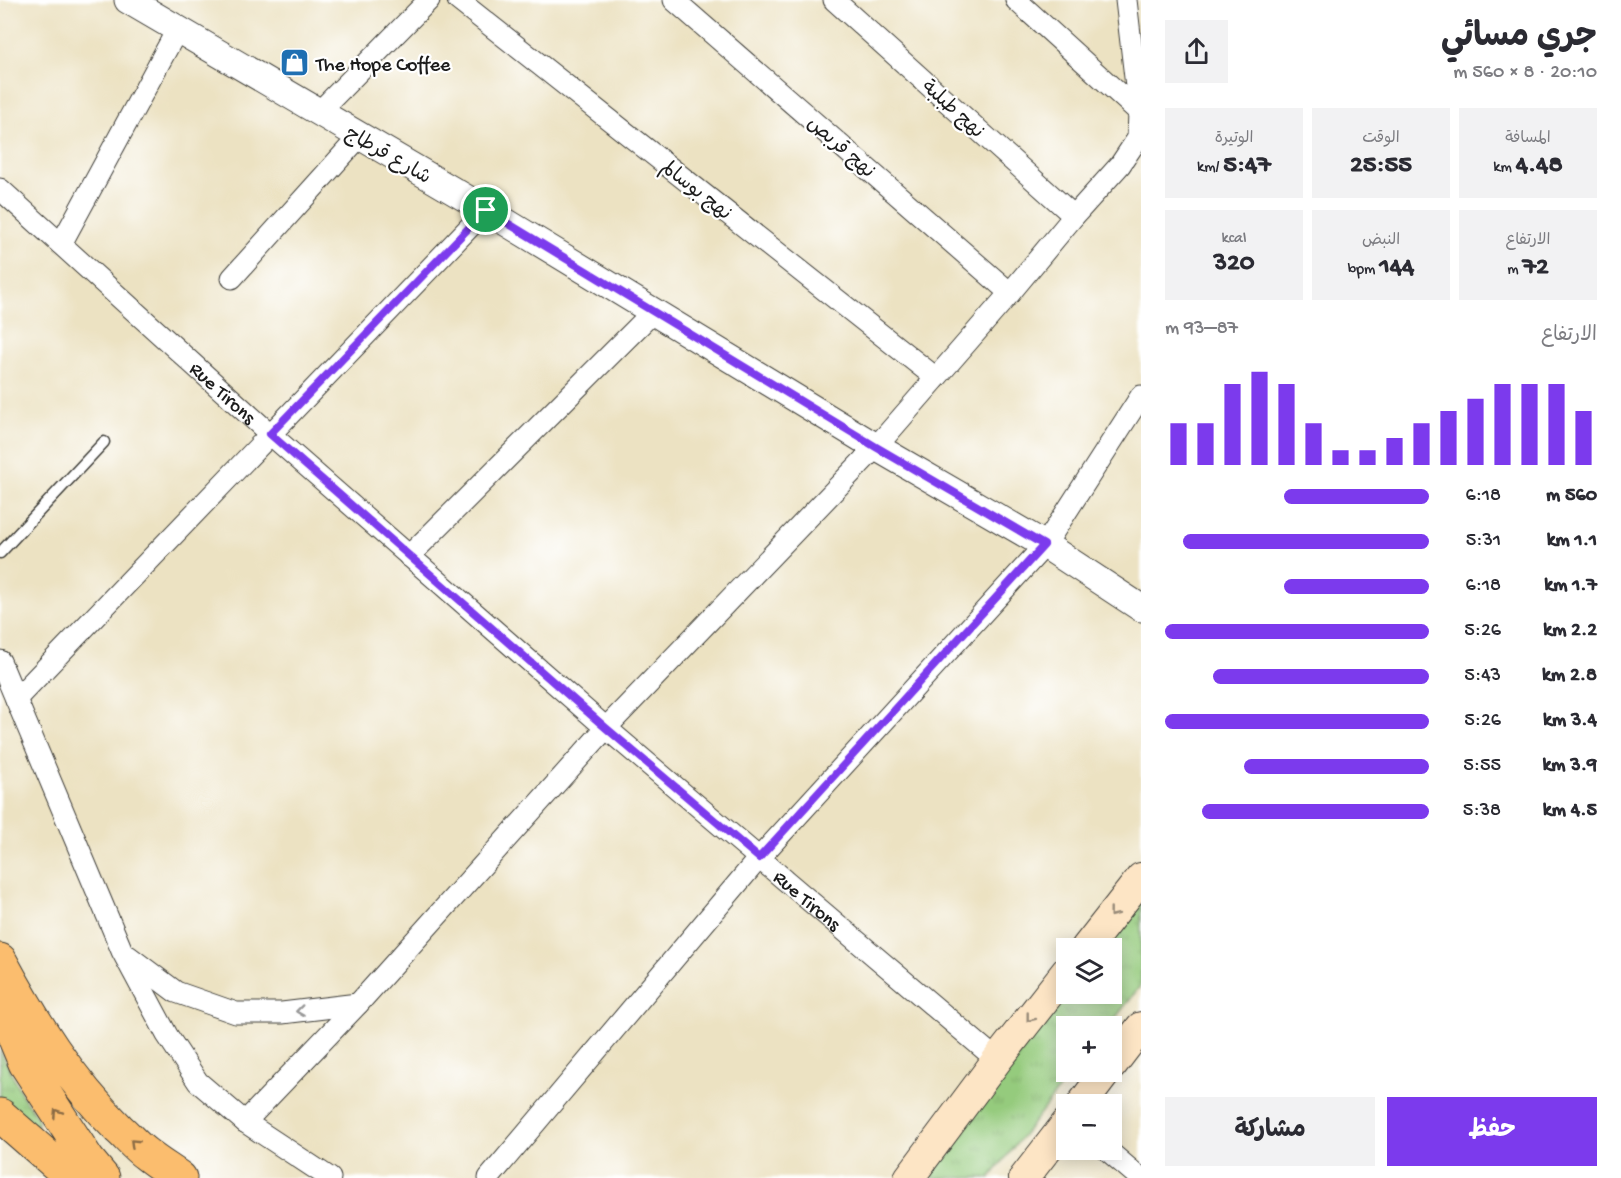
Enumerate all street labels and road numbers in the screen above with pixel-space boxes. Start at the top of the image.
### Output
street label: نهج طبلبة [916,76,988,145]
street label: نهج قربص [801,112,879,184]
street label: شارع قرطاج [340,122,435,191]
street label: نهج بوسالم [655,156,736,227]
street label: Rue Tirons [183,359,260,431]
street label: Rue Tirons [767,867,845,938]

